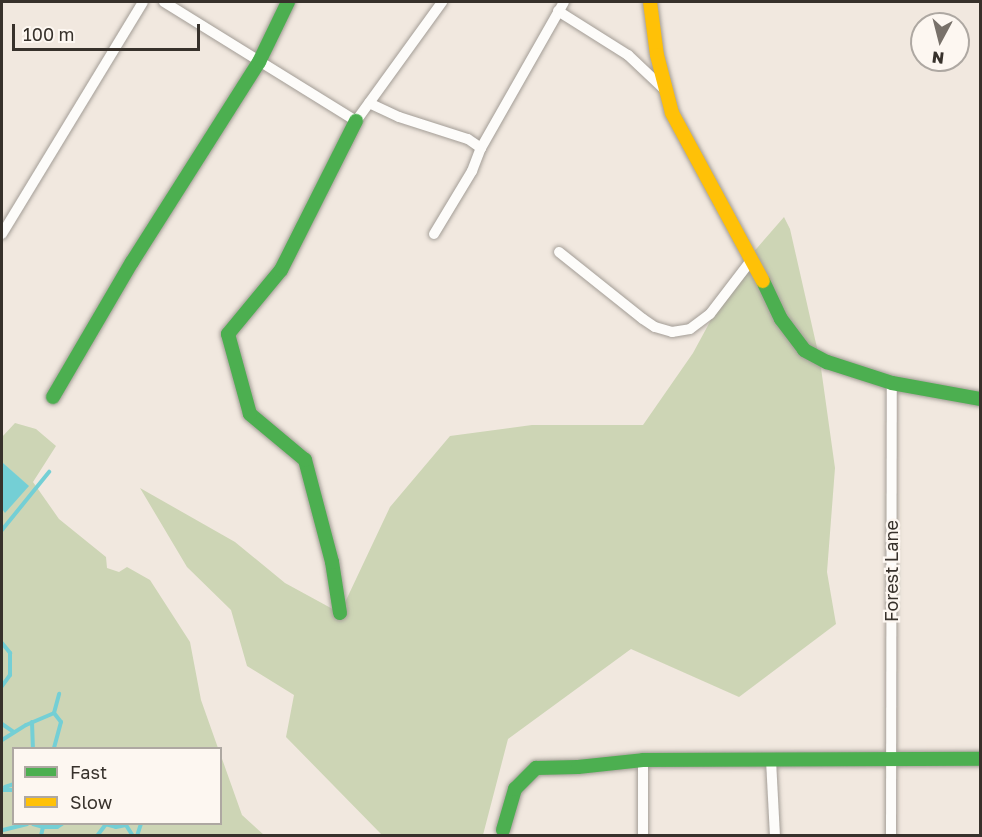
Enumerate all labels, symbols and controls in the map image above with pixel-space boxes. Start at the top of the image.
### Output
scale bar [15,12,202,50]
north arrow [910,12,970,72]
text: 100 m [23,23,74,45]
text: N [931,47,945,69]
street label: Forest Lane [880,520,902,622]
legend [12,747,222,825]
text: Fast [70,761,107,783]
text: Slow [70,791,112,813]

